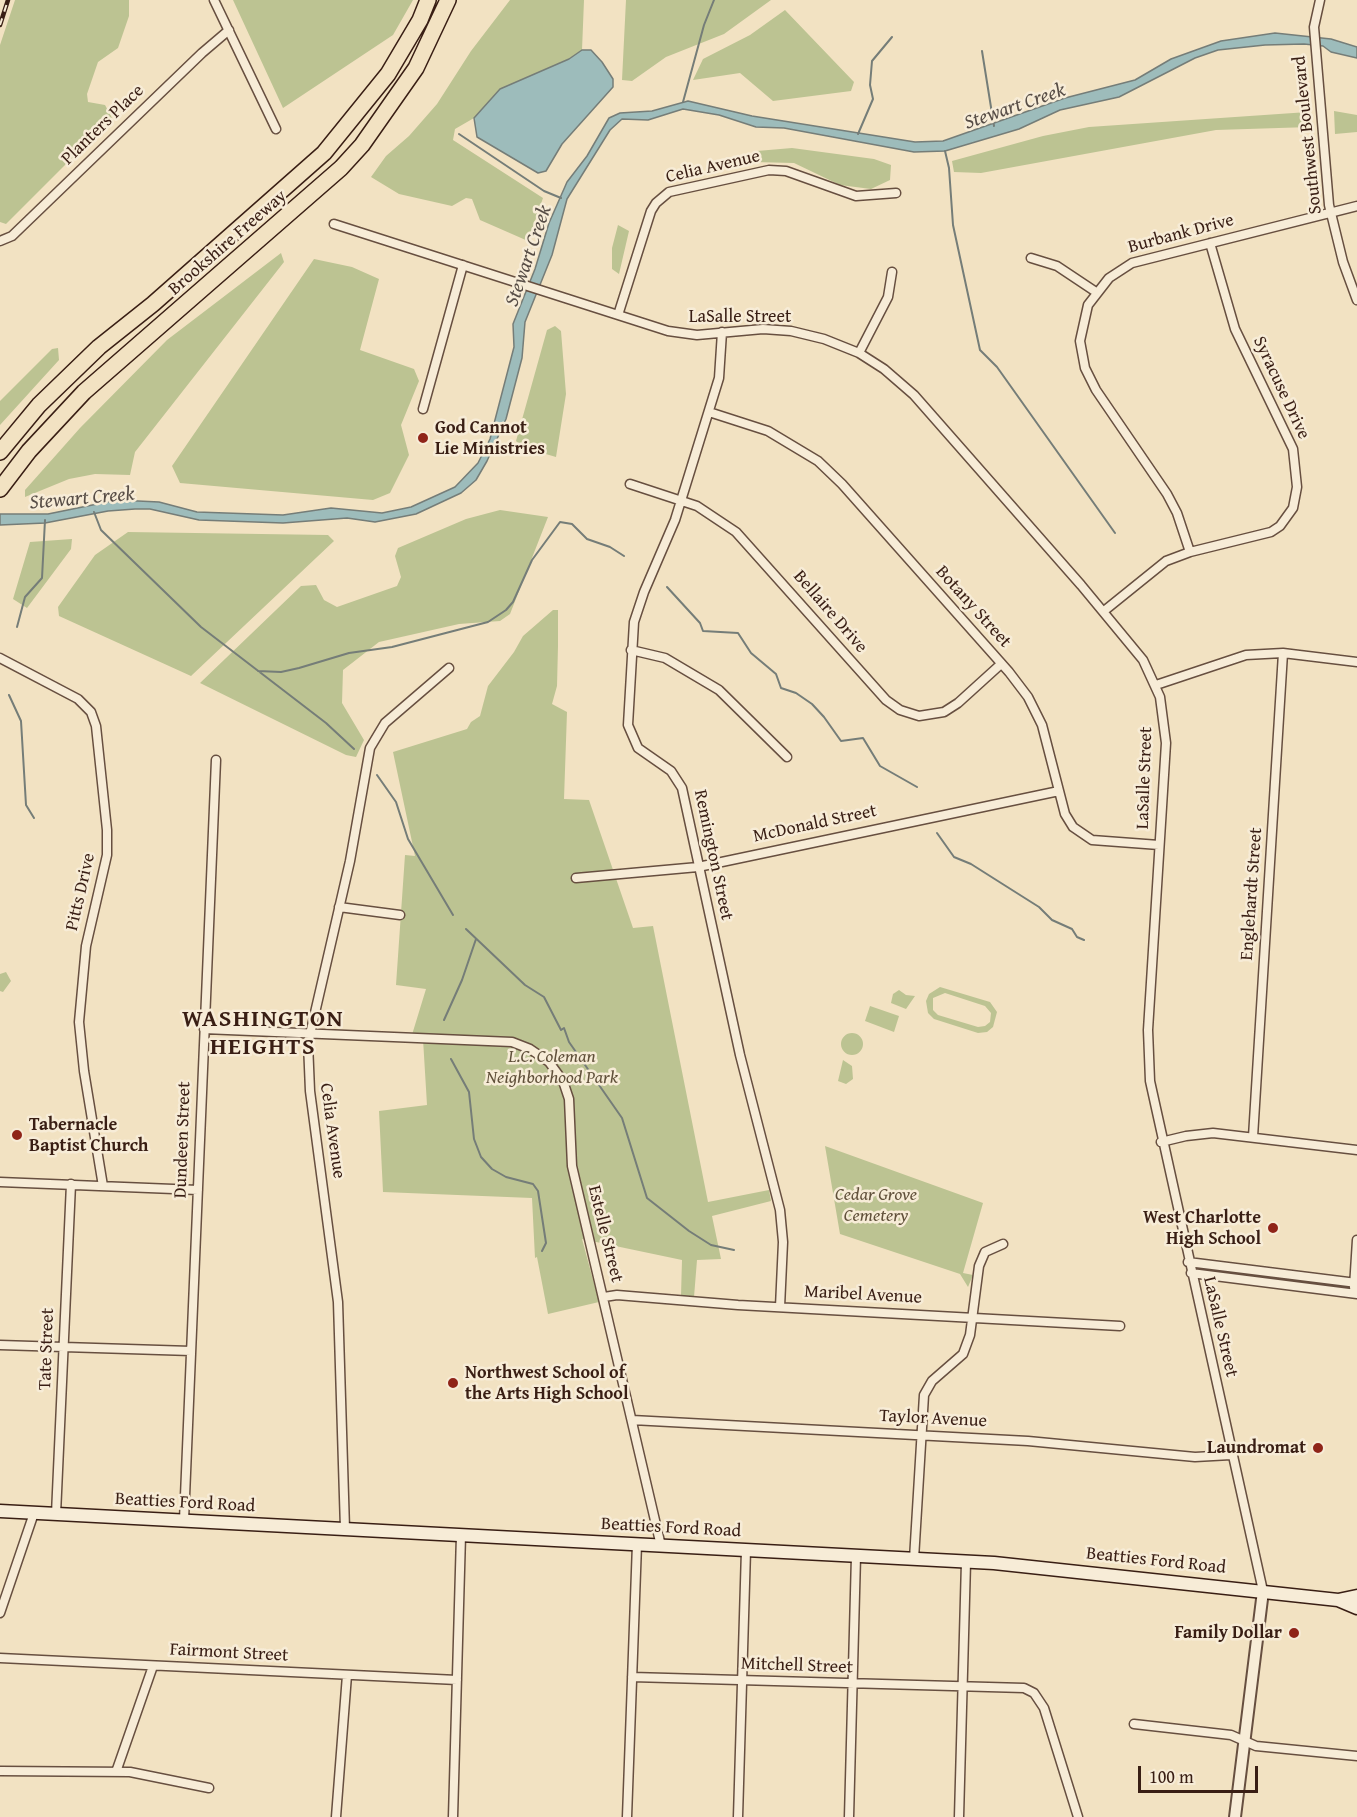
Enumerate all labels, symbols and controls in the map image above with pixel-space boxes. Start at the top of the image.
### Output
street label: Southwest Boulevard [1289,55,1327,215]
water label: Stewart Creek [961,78,1069,136]
street label: Planters Place [57,80,149,170]
street label: Celia Avenue [664,146,762,188]
street label: Brookshire Freeway [164,186,292,300]
water label: Stewart Creek [500,202,558,310]
street label: Burbank Drive [1126,209,1236,259]
street label: LaSalle Street [689,306,791,328]
street label: Syracuse Drive [1248,333,1314,443]
place label: God Cannot Lie Ministries [435,417,545,460]
marker: God Cannot Lie Ministries [416,431,430,445]
water label: Stewart Creek [28,482,136,516]
street label: Botany Street [931,562,1015,652]
street label: Bellaire Drive [788,566,872,658]
street label: LaSalle Street [1132,726,1158,830]
street label: Remington Street [689,788,737,922]
street label: McDonald Street [751,800,879,848]
street label: Englehardt Street [1237,827,1267,961]
street label: Pitts Drive [62,851,100,933]
district label: WASHINGTON HEIGHTS [182,1006,344,1062]
park label: L.C. Coleman Neighborhood Park [486,1046,618,1088]
street label: Dundeen Street [170,1081,196,1199]
street label: Celia Avenue [315,1082,349,1180]
place label: Tabernacle Baptist Church [29,1114,148,1156]
marker: Tabernacle Baptist Church [10,1128,24,1142]
street label: Estelle Street [583,1183,627,1285]
park label: Cedar Grove Cemetery [835,1184,917,1226]
place label: West Charlotte High School [1143,1207,1261,1250]
marker: West Charlotte High School [1266,1221,1280,1235]
street label: LaSalle Street [1198,1275,1242,1379]
street label: Maribel Avenue [804,1281,922,1309]
street label: Tate Street [35,1308,59,1390]
place label: Northwest School of the Arts High School [465,1362,629,1404]
marker: Northwest School of the Arts High School [446,1376,460,1390]
street label: Taylor Avenue [879,1405,987,1433]
place label: Laundromat [1207,1437,1306,1459]
marker: Laundromat [1311,1441,1325,1455]
street label: Beatties Ford Road [114,1489,256,1517]
street label: Beatties Ford Road [600,1514,742,1542]
street label: Beatties Ford Road [1085,1543,1227,1579]
place label: Family Dollar [1174,1622,1282,1644]
marker: Family Dollar [1287,1626,1301,1640]
street label: Fairmont Street [169,1639,289,1667]
street label: Mitchell Street [741,1653,853,1679]
scale bar [1141,1754,1261,1792]
text: 100 m [1149,1763,1194,1790]

